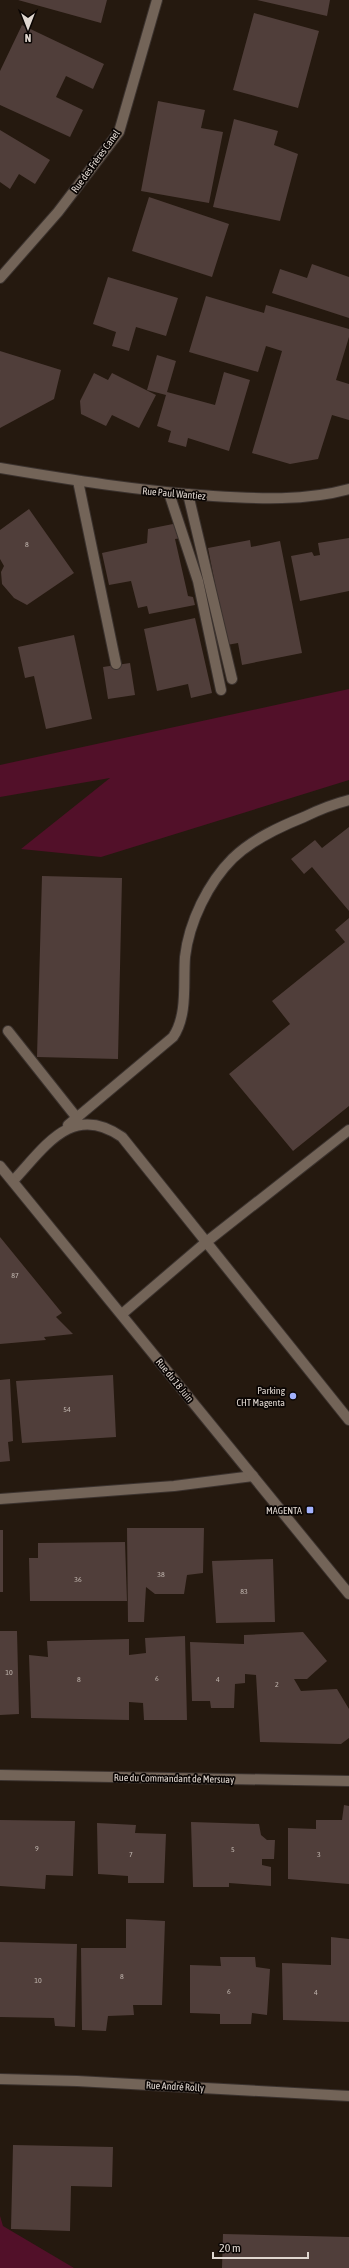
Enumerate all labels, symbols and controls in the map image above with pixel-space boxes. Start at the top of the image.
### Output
north arrow [8,8,48,48]
text: N [25,32,31,44]
street label: Rue des Frères Canel [69,128,122,195]
street label: Rue Paul Wantiez [142,485,207,502]
house number: 8 [25,540,29,549]
house number: 87 [11,1271,19,1280]
street label: Rue du 18 Juin [154,1356,196,1404]
place label: Parking CHT Magenta [237,1385,286,1408]
marker: Parking CHT Magenta [288,1391,298,1401]
house number: 54 [63,1405,71,1414]
place label: MAGENTA [266,1505,302,1516]
marker: MAGENTA [305,1505,315,1515]
house number: 38 [157,1570,165,1579]
house number: 36 [74,1575,82,1584]
house number: 83 [240,1587,248,1596]
house number: 10 [5,1668,13,1677]
house number: 6 [155,1674,159,1683]
house number: 8 [77,1675,81,1684]
house number: 4 [216,1675,220,1684]
house number: 2 [275,1680,279,1689]
street label: Rue du Commandant de Mersuay [114,1772,234,1785]
house number: 9 [35,1844,39,1853]
house number: 5 [231,1845,235,1854]
house number: 7 [129,1850,133,1859]
house number: 3 [317,1850,321,1859]
house number: 8 [120,1972,124,1981]
house number: 10 [34,1976,42,1985]
house number: 6 [227,1987,231,1996]
house number: 4 [314,1988,318,1997]
street label: Rue André Rolly [146,2079,204,2094]
scale bar [213,2234,308,2260]
text: 20 m [219,2241,241,2255]

